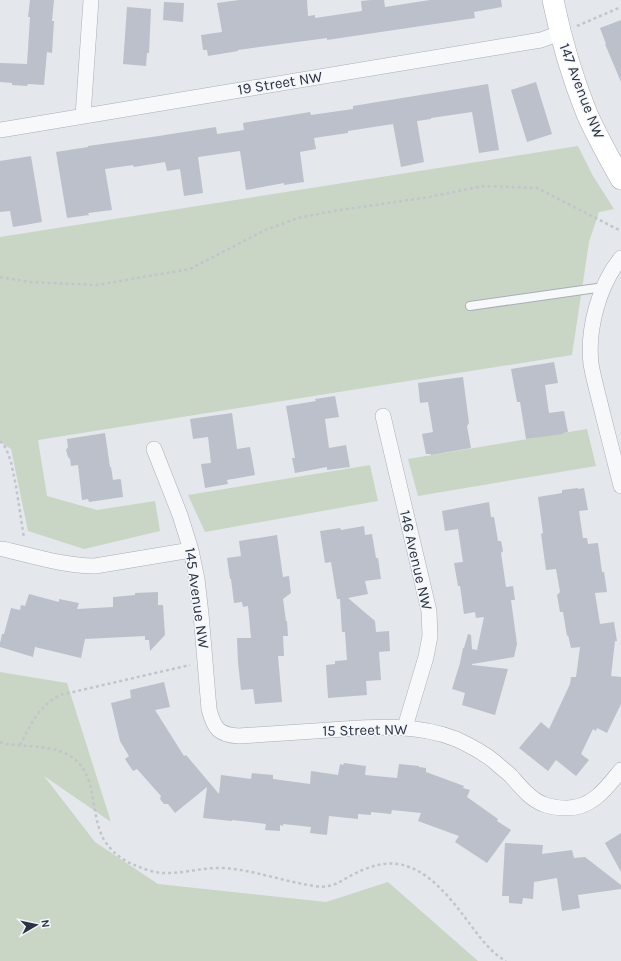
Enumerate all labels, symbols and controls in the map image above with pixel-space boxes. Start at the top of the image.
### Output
street label: 147 Avenue NW [556,41,609,142]
street label: 19 Street NW [236,67,324,99]
street label: 146 Avenue NW [396,508,436,612]
street label: 145 Avenue NW [181,546,213,650]
street label: 15 Street NW [322,720,408,740]
north arrow [16,905,56,945]
text: N [38,919,52,928]

